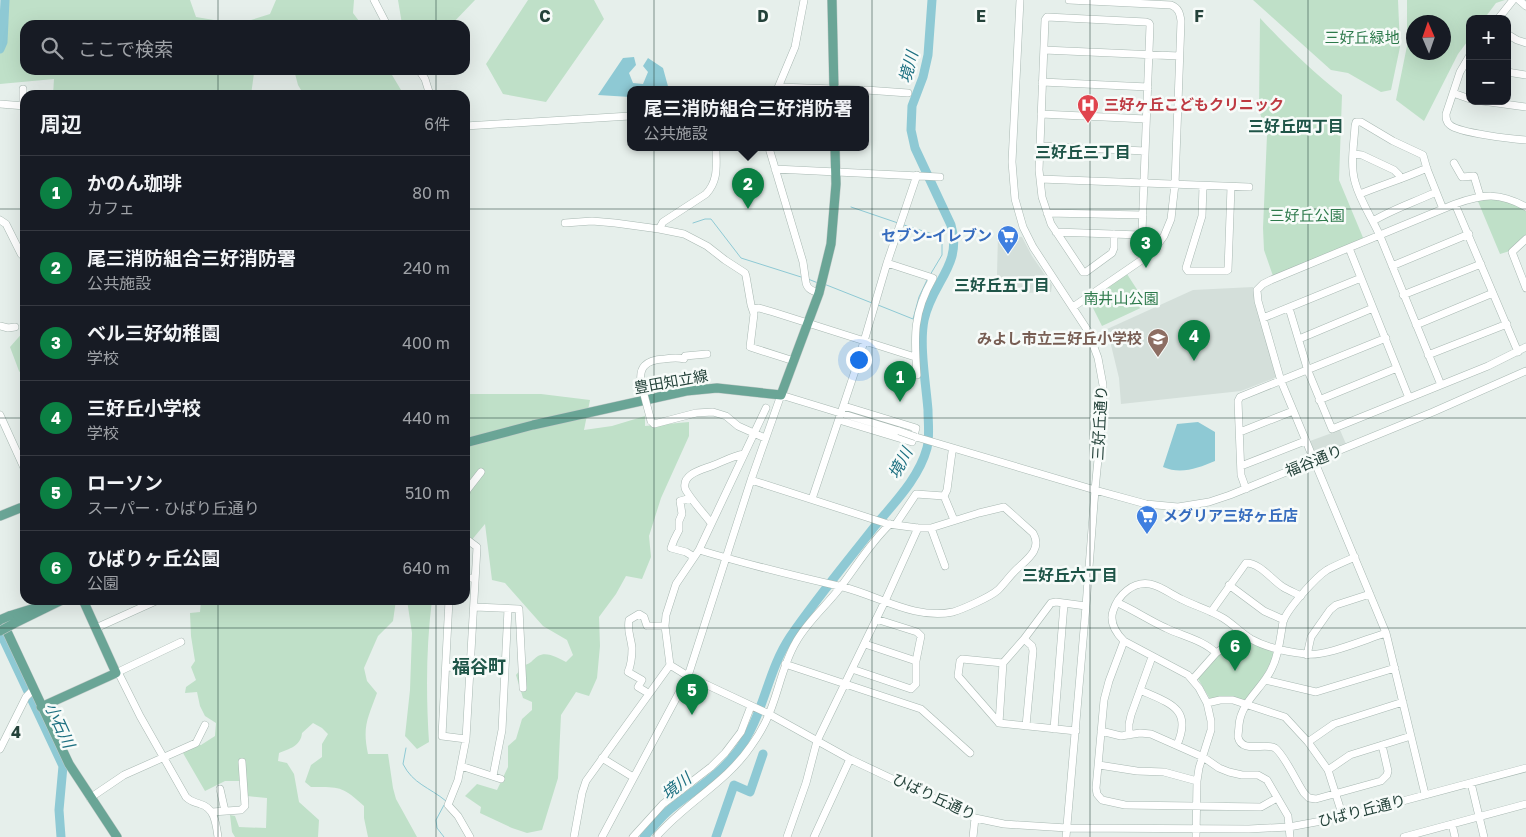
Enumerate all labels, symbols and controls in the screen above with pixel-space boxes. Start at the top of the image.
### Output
text: C [539,6,551,26]
text: D [757,6,769,26]
text: E [976,6,986,26]
text: F [1194,6,1204,26]
north arrow [1406,15,1451,60]
map controls [1466,15,1511,105]
button: + [1466,15,1511,60]
search box [20,20,470,75]
park label: 三好丘緑地 [1324,28,1400,46]
icon: search [38,34,66,62]
text: ここで検索 [78,37,173,60]
water label: 境川 [894,47,922,85]
button: − [1466,60,1511,105]
popup [627,86,869,151]
hospital icon: 三好ヶ丘こどもクリニック [1076,93,1100,124]
place label: 三好ヶ丘こどもクリニック [1104,95,1284,113]
text: 尾三消防組合三好消防署 [643,96,853,119]
text: 周辺 [40,111,82,137]
text: 6件 [424,114,450,134]
district label: 三好丘四丁目 [1248,116,1344,136]
text: 公共施設 [643,123,708,143]
district label: 三好丘三丁目 [1035,142,1131,162]
pin: 2 [732,168,764,209]
text: かのん珈琲 [87,171,182,194]
text: 1 [52,183,60,203]
text: 80 m [412,183,450,203]
text: カフェ [87,198,135,218]
park label: 三好丘公園 [1269,206,1345,224]
supermarket icon: セブン-イレブン [996,224,1020,255]
place label: セブン-イレブン [881,226,992,244]
pin: 3 [1130,227,1162,268]
text: 尾三消防組合三好消防署 [87,246,296,269]
text: 2 [51,258,61,278]
text: 240 m [403,258,450,278]
text: 公共施設 [87,273,151,293]
district label: 三好丘五丁目 [954,275,1050,295]
park label: 南井山公園 [1083,289,1159,307]
pin: 4 [1178,320,1210,361]
text: ベル三好幼稚園 [87,321,220,344]
school or university icon: みよし市立三好丘小学校 [1146,327,1170,358]
place label: みよし市立三好丘小学校 [977,329,1142,347]
text: 3 [51,333,61,353]
text: 400 m [402,333,450,353]
your location [846,347,872,373]
text: 学校 [87,348,119,368]
pin: 1 [884,361,916,402]
street label: 豊田知立線 [632,366,709,396]
street label: 三好丘通り [1088,385,1110,461]
text: 三好丘小学校 [87,396,201,419]
text: 4 [51,408,61,428]
text: 440 m [402,408,450,428]
text: 学校 [87,423,119,443]
street label: 福谷通り [1282,440,1345,480]
water label: 境川 [884,442,917,482]
text: ローソン [87,471,163,494]
text: 5 [51,483,61,503]
text: 510 m [405,483,450,503]
text: スーパー · ひばり丘通り [87,498,260,518]
supermarket icon: メグリア三好ヶ丘店 [1135,504,1159,535]
place label: メグリア三好ヶ丘店 [1163,506,1298,524]
text: ひばりヶ丘公園 [87,546,220,569]
text: 6 [51,558,61,578]
text: 640 m [402,558,450,578]
district label: 三好丘六丁目 [1022,565,1118,585]
text: 公園 [87,573,119,593]
pin: 6 [1219,630,1251,671]
district label: 福谷町 [452,655,506,677]
pin: 5 [676,674,708,715]
water label: 小石川 [41,699,80,753]
text: 4 [11,722,21,742]
water label: 境川 [657,767,696,804]
street label: ひばり丘通り [890,769,979,823]
street label: ひばり丘通り [1316,790,1408,830]

